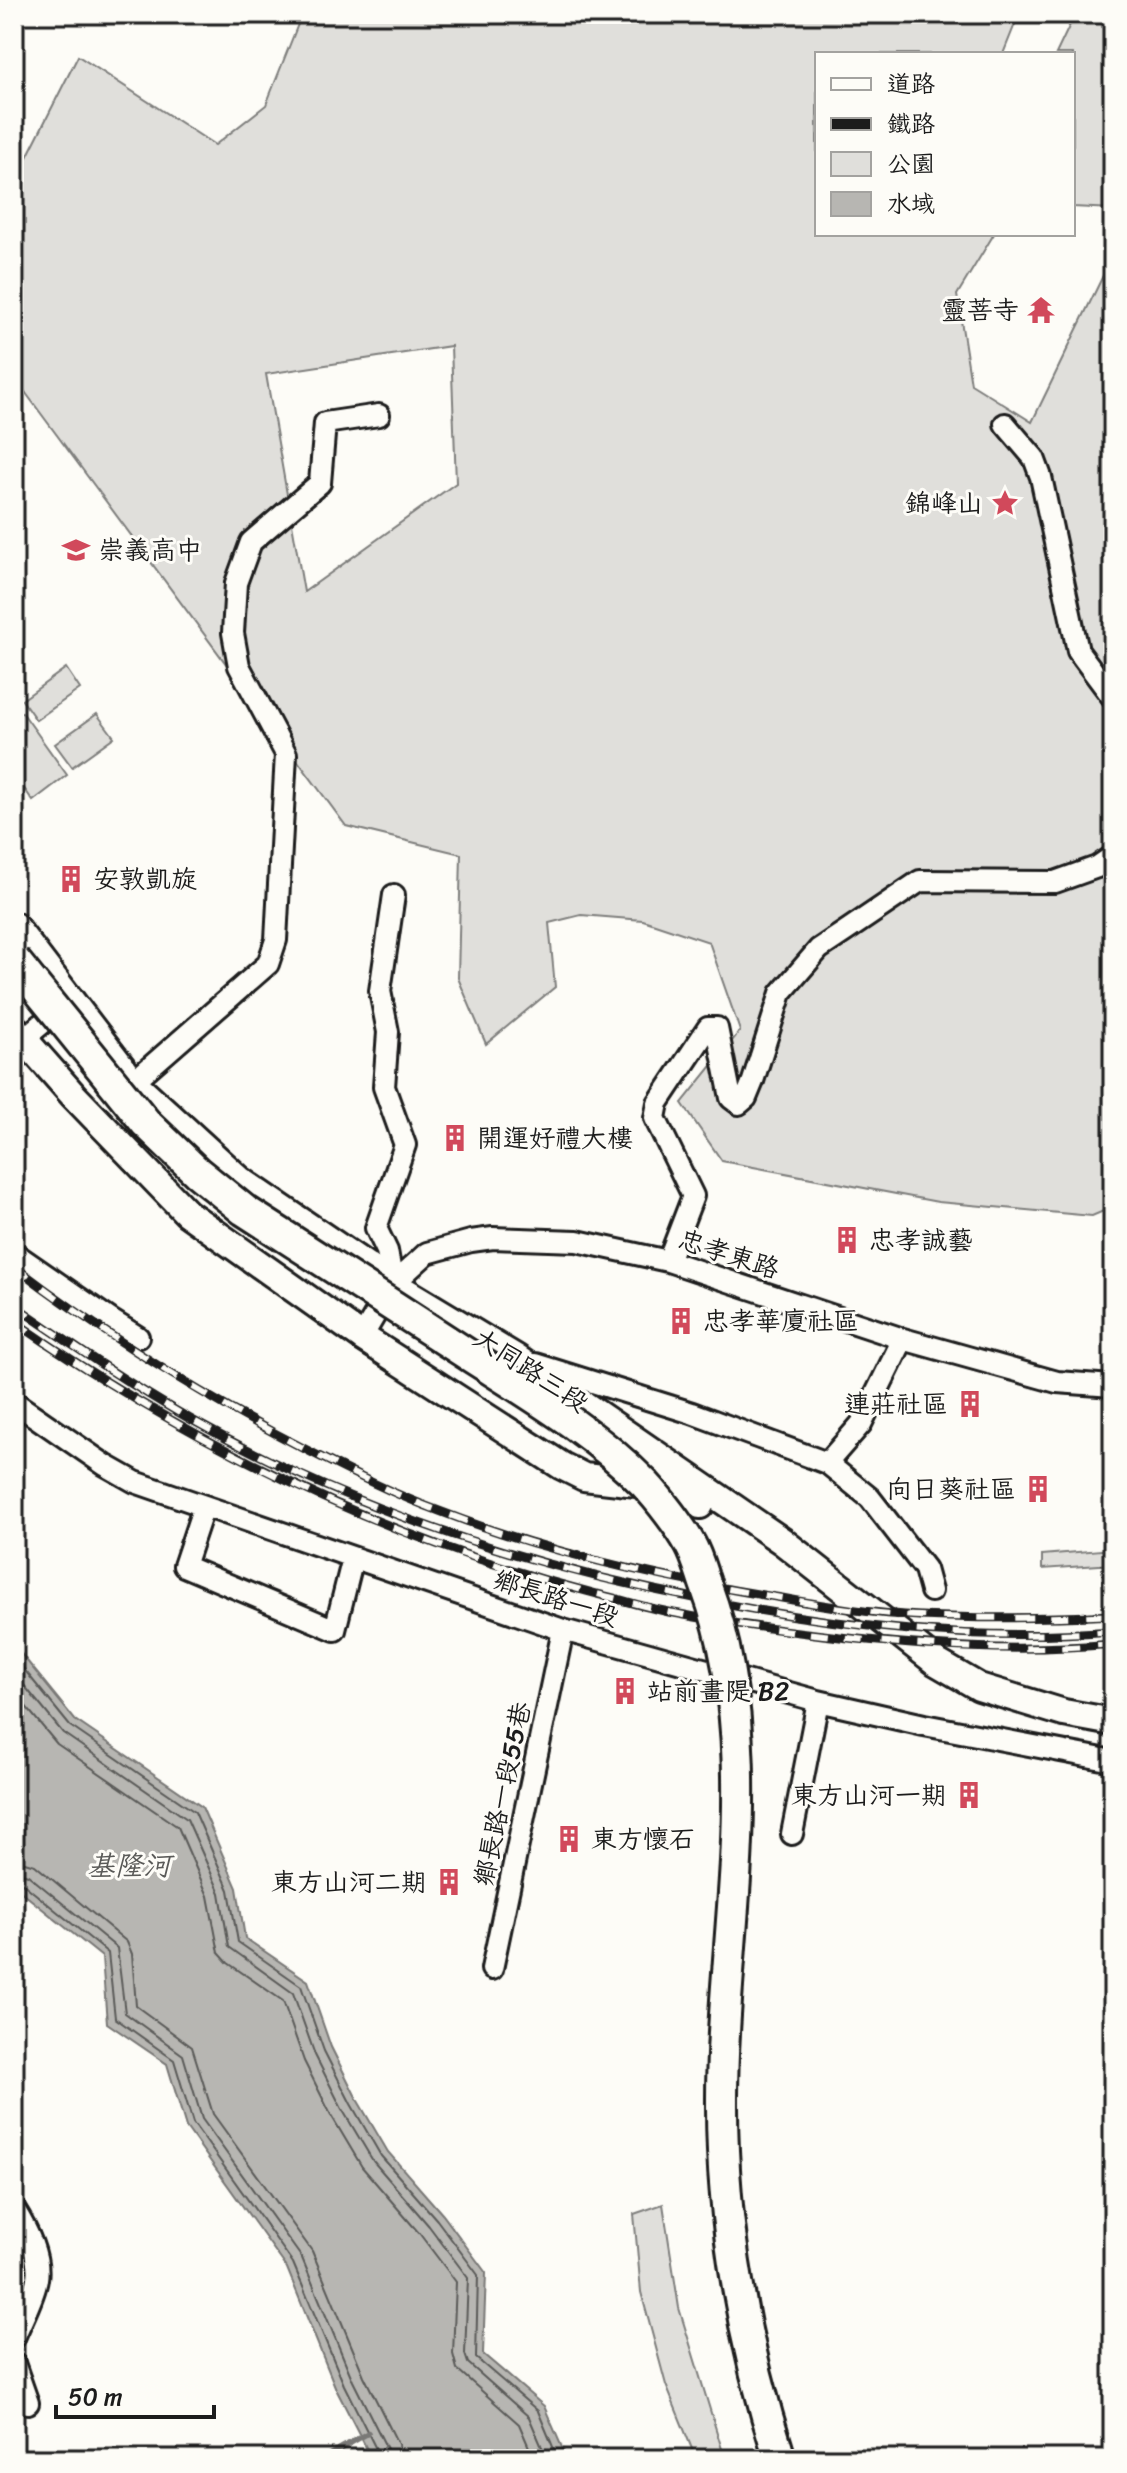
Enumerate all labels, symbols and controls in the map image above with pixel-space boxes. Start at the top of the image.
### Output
legend [815,52,1075,236]
text: 道路 [887,63,935,105]
text: 鐵路 [887,103,935,145]
text: 公園 [887,143,935,185]
text: 水域 [887,183,935,225]
place label: 靈菩寺 [941,287,1019,333]
temple icon: 靈菩寺 [1026,295,1056,325]
place label: 錦峰山 [905,480,983,526]
place icon: 錦峰山 [990,488,1020,518]
place label: 崇義高中 [98,527,202,573]
school or university icon: 崇義高中 [61,535,91,565]
place label: 安敦凱旋 [93,856,197,902]
building icon: 安敦凱旋 [56,864,86,894]
place label: 開運好禮大樓 [477,1115,633,1161]
building icon: 開運好禮大樓 [440,1123,470,1153]
street label: 忠孝東路 [672,1216,786,1292]
place label: 忠孝誠藝 [869,1217,973,1263]
building icon: 忠孝誠藝 [832,1225,862,1255]
place label: 忠孝華廈社區 [703,1298,859,1344]
building icon: 忠孝華廈社區 [666,1306,696,1336]
street label: 大同路三段 [464,1315,598,1425]
place label: 連莊社區 [844,1381,948,1427]
building icon: 連莊社區 [955,1389,985,1419]
place label: 向日葵社區 [886,1466,1016,1512]
building icon: 向日葵社區 [1023,1474,1053,1504]
street label: 鄉長路一段 [487,1556,625,1640]
place label: 站前畫隄 B2 [647,1668,789,1714]
building icon: 站前畫隄 B2 [610,1676,640,1706]
street label: 鄉長路一段55巷 [460,1697,544,1891]
place label: 東方山河一期 [791,1772,947,1818]
building icon: 東方山河一期 [954,1780,984,1810]
place label: 東方懷石 [591,1816,695,1862]
building icon: 東方懷石 [554,1824,584,1854]
water label: 基隆河 [87,1841,175,1890]
place label: 東方山河二期 [271,1859,427,1905]
building icon: 東方山河二期 [434,1867,464,1897]
scale bar [56,2369,214,2419]
text: 50 m [68,2376,123,2418]

